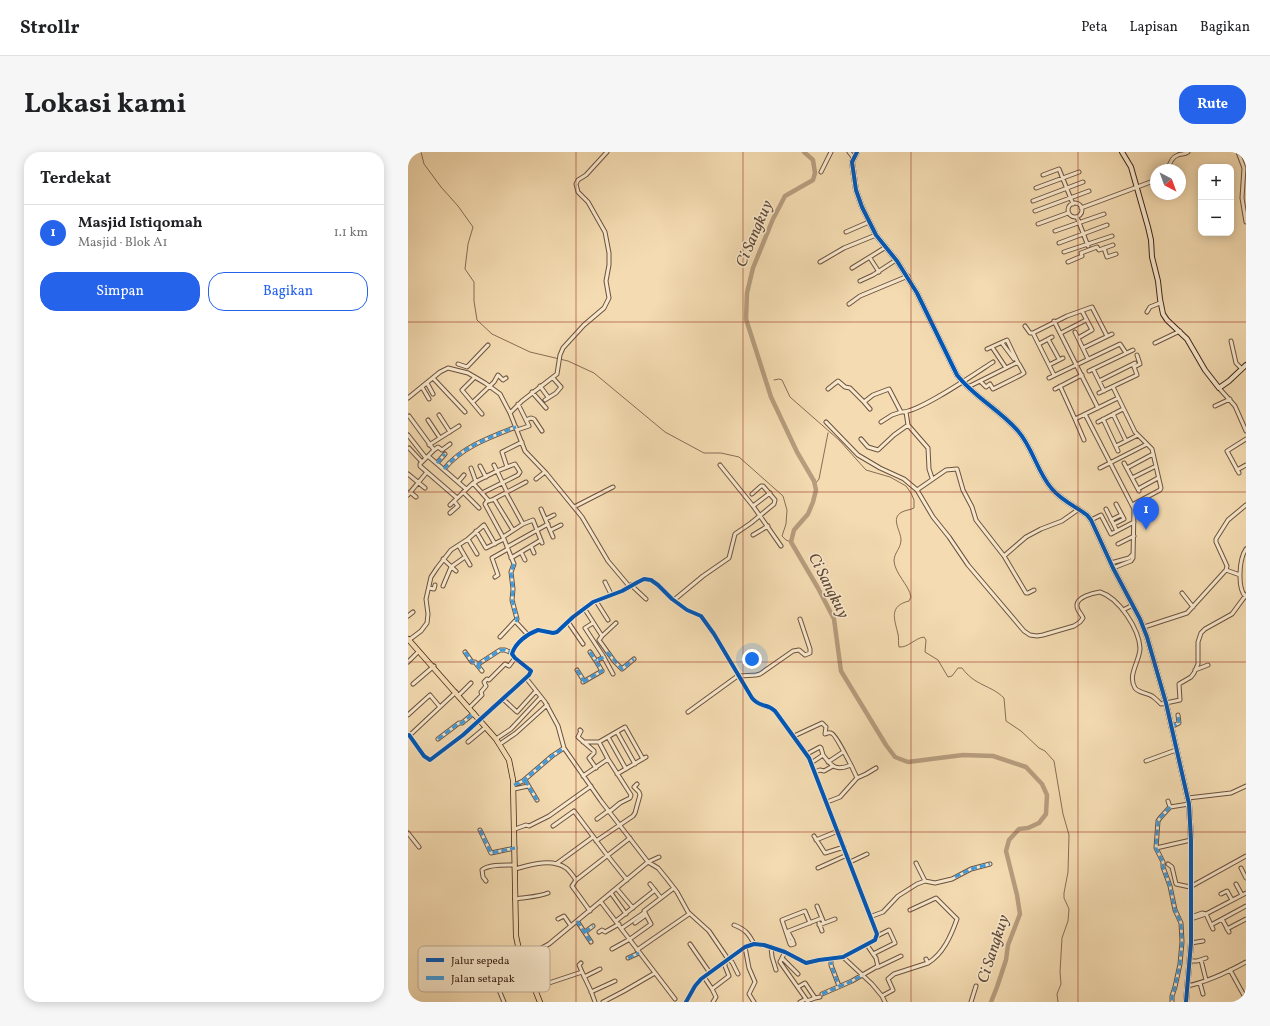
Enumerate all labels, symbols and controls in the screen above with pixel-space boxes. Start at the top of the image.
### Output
text: Strollr [20,15,80,41]
text: Peta [1081,18,1108,37]
text: Lapisan [1130,18,1178,37]
text: Bagikan [1200,18,1250,37]
text: Lokasi kami [24,85,186,124]
button: Rute [1179,85,1246,124]
north arrow [1150,164,1186,200]
map controls [1198,164,1234,236]
button: + [1198,164,1234,200]
text: Terdekat [40,167,111,190]
water label: Ci Sangkuy [731,197,779,271]
button: − [1198,200,1234,236]
text: Masjid Istiqomah [78,213,203,234]
text: 1 [50,224,56,242]
text: 1.1 km [334,224,368,242]
text: Masjid · Blok A1 [78,234,167,252]
button: Simpan [40,272,200,311]
button: Bagikan [208,272,368,311]
pin: 1 [1133,497,1159,530]
water label: Ci Sangkuy [802,549,854,623]
your location [742,649,762,669]
water label: Ci Sangkuy [973,912,1015,986]
legend [418,946,550,992]
text: Jalur sepeda [451,954,510,969]
text: Jalan setapak [451,972,515,987]

